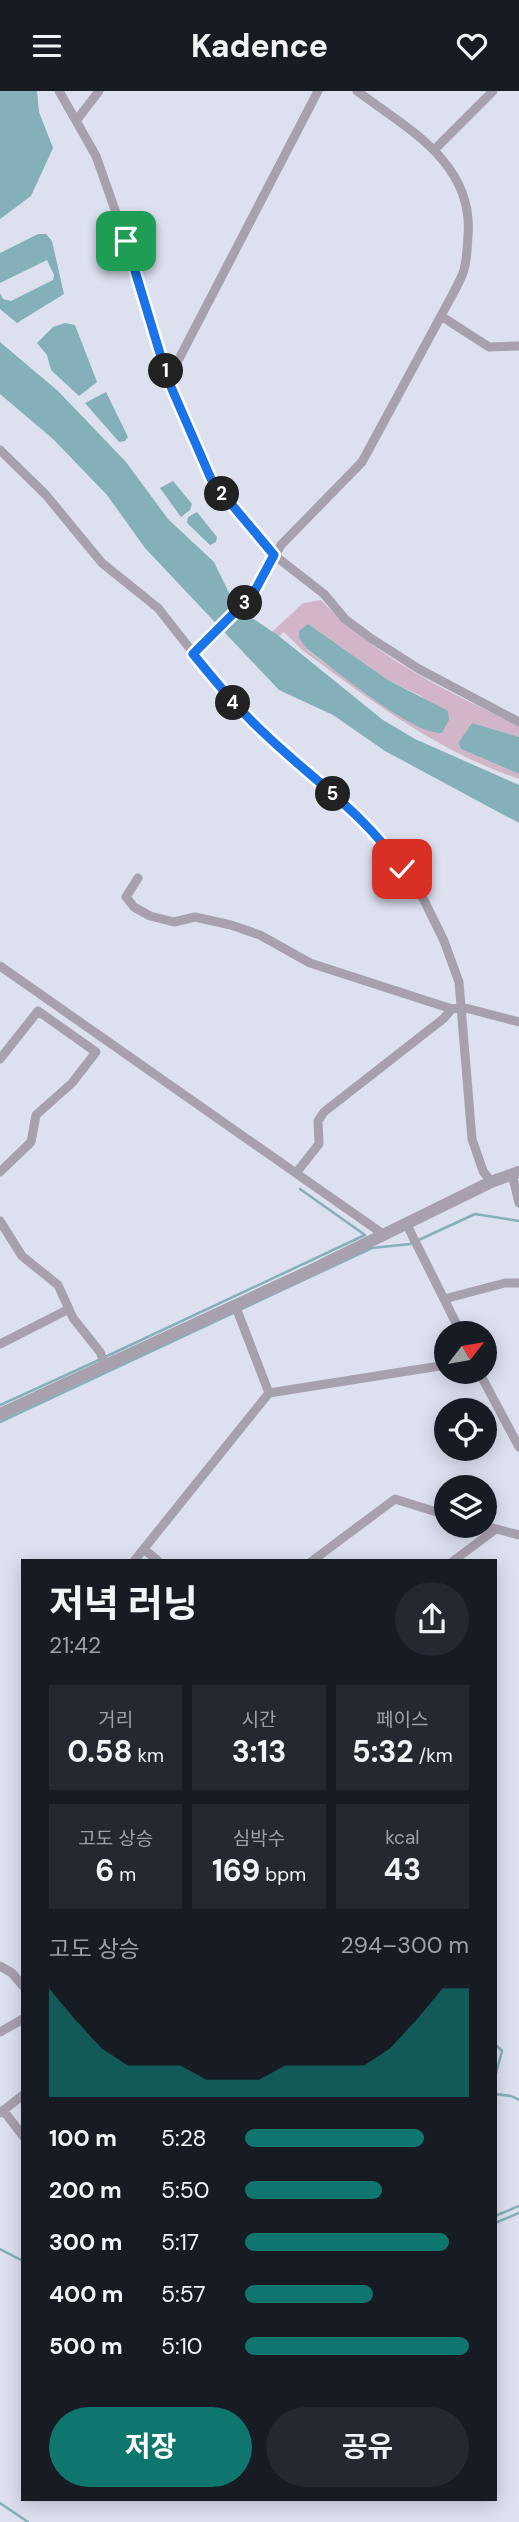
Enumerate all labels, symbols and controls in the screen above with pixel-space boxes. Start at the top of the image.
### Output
text: Kadence [191,25,328,67]
icon: menu [28,27,66,65]
icon: heart [453,27,491,65]
pin [96,211,156,271]
icon: arrive [107,222,145,260]
pin: 1 [148,353,184,389]
text: 1 [162,358,169,383]
pin: 2 [204,477,240,511]
text: 2 [216,481,227,506]
pin: 3 [228,585,262,621]
text: 3 [239,590,250,615]
pin: 4 [216,685,250,721]
text: 4 [226,690,239,715]
pin: 5 [316,777,350,811]
text: 5 [327,781,338,806]
pin [372,839,432,899]
icon: check [383,850,421,888]
north arrow [434,1321,497,1384]
map controls [434,1321,497,1538]
button: locate [434,1398,497,1461]
button: layers [434,1475,497,1538]
text: 저녁 러닝 [49,1579,198,1629]
button: share [395,1582,469,1656]
text: 21:42 [49,1630,101,1660]
text: 거리 [98,1707,133,1732]
text: 시간 [242,1707,276,1732]
text: 페이스 [376,1707,429,1732]
text: 0.58 [67,1732,132,1771]
text: 3:13 [232,1732,286,1771]
text: 5:32 [352,1732,414,1771]
text: km [132,1743,164,1768]
text: /km [414,1743,453,1768]
text: kcal [385,1825,419,1850]
text: 고도 상승 [78,1826,153,1851]
text: 심박수 [233,1826,285,1851]
text: 43 [384,1850,421,1889]
text: 6 [95,1851,114,1890]
text: 169 [212,1851,260,1890]
text: m [114,1862,136,1887]
text: bpm [260,1862,306,1887]
text: 294–300 m [341,1930,469,1960]
text: 고도 상승 [49,1934,140,1964]
text: 100 m [49,2123,117,2153]
text: 5:28 [161,2123,207,2153]
text: 200 m [49,2175,122,2205]
text: 5:50 [161,2175,209,2205]
text: 300 m [49,2227,122,2257]
text: 5:17 [161,2227,199,2257]
text: 400 m [49,2279,123,2309]
text: 5:57 [161,2279,206,2309]
text: 500 m [49,2331,123,2361]
text: 5:10 [161,2331,203,2361]
button: 저장 [49,2407,252,2487]
button: 공유 [266,2407,469,2487]

